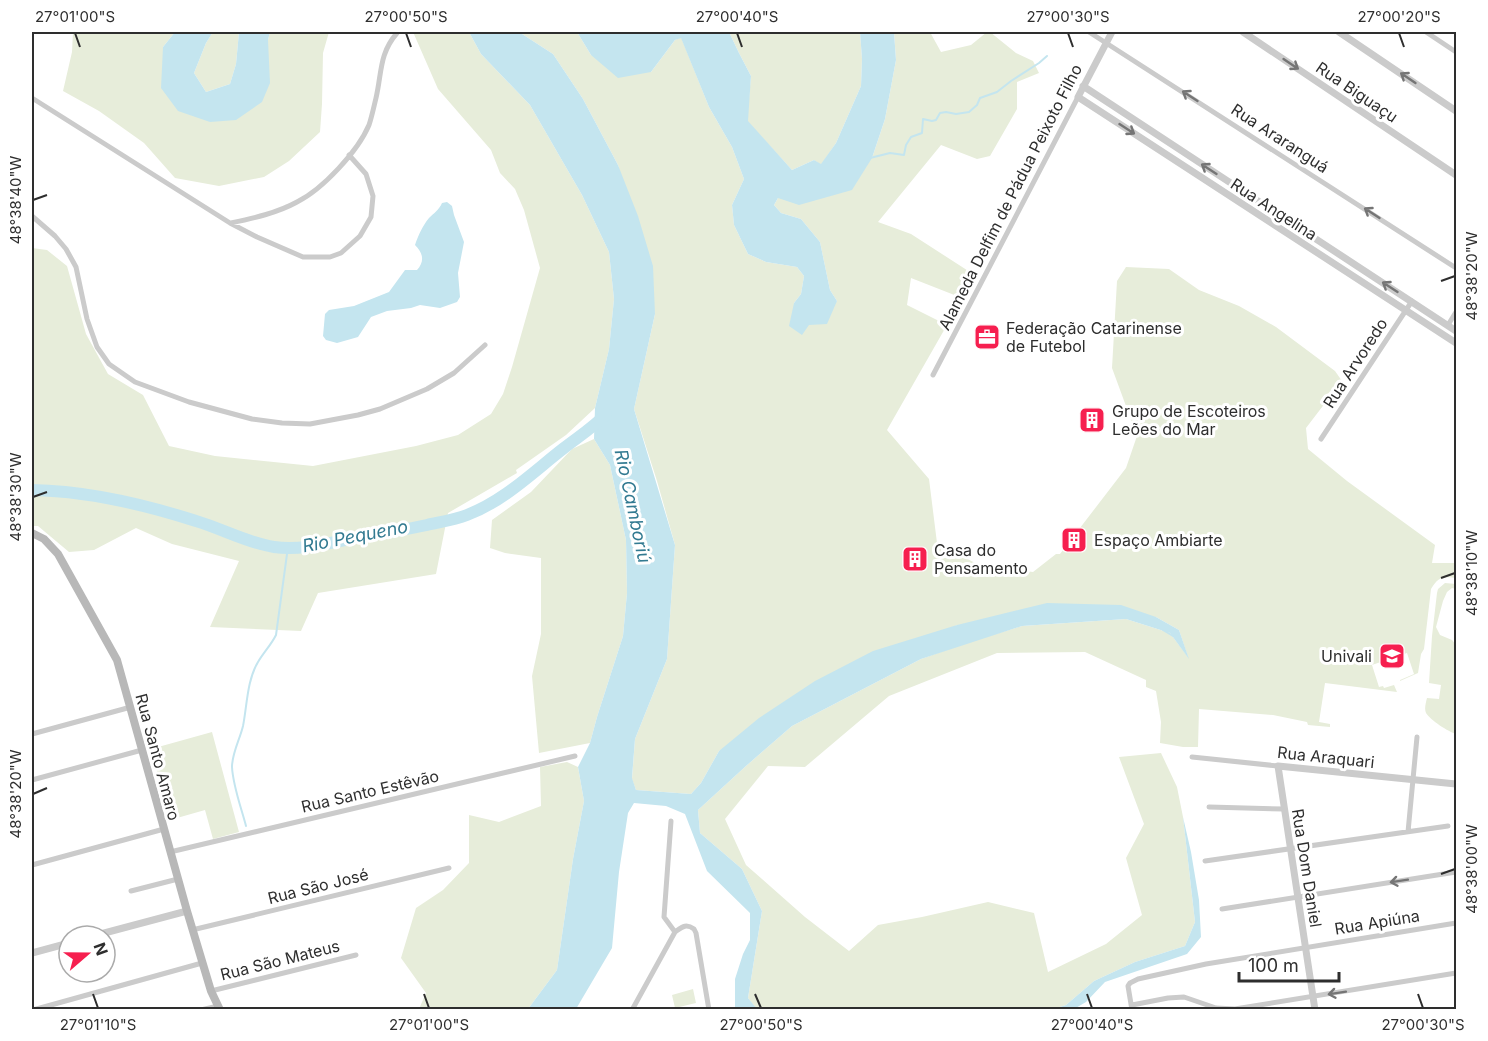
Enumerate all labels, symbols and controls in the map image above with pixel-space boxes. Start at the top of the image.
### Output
text: 27°01'00"S [35,7,115,26]
text: 27°00'50"S [364,7,448,26]
text: 27°00'40"S [696,7,778,26]
text: 27°00'30"S [1026,7,1110,26]
text: 27°00'20"S [1357,7,1441,26]
street label: Rua Biguaçu [1312,57,1402,127]
one-way arrow [1283,58,1299,70]
street label: Alameda Delfim de Pádua Peixoto Filho [934,61,1086,333]
one-way arrow [1400,72,1417,84]
one-way arrow [1182,90,1199,102]
street label: Rua Araranguá [1228,99,1332,177]
one-way arrow [1118,123,1135,135]
text: 48°38'40"W [6,155,25,244]
one-way arrow [1202,163,1218,175]
street label: Rua Angelina [1227,174,1321,244]
one-way arrow [1364,207,1381,219]
text: 48°38'20"W [1462,231,1481,321]
one-way arrow [1382,281,1399,293]
street label: Rua Arvoredo [1318,314,1392,412]
place label: Federação Catarinense de Futebol [1006,318,1182,356]
office icon: Federação Catarinense de Futebol [972,322,1002,352]
place label: Grupo de Escoteiros Leões do Mar [1112,401,1266,439]
building icon: Grupo de Escoteiros Leões do Mar [1077,405,1107,435]
water label: Rio Camboriú [611,447,655,565]
text: 48°38'30"W [6,452,25,542]
water label: Rio Pequeno [300,515,410,557]
building icon: Espaço Ambiarte [1059,525,1089,555]
place label: Espaço Ambiarte [1094,530,1223,550]
text: 48°38'10"W [1462,530,1481,616]
place label: Casa do Pensamento [934,540,1028,578]
building icon: Casa do Pensamento [900,544,930,574]
school or university icon: Univali [1377,641,1407,671]
place label: Univali [1321,646,1372,666]
street label: Rua Santo Amaro [131,691,185,823]
street label: Rua Araquari [1276,742,1376,772]
text: 48°38'20"W [6,749,25,839]
street label: Rua Santo Estêvão [299,765,441,817]
street label: Rua Dom Daniel [1288,807,1326,929]
text: 48°38'00"W [1462,824,1481,914]
street label: Rua São José [266,864,370,908]
one-way arrow [1389,875,1409,886]
street label: Rua Apiúna [1333,905,1421,939]
north arrow [57,924,117,984]
street label: Rua São Mateus [218,935,342,985]
text: N [90,940,113,958]
scale bar [1239,945,1340,983]
text: 100 m [1248,955,1299,976]
one-way arrow [1327,988,1347,999]
text: 27°01'10"S [60,1015,136,1034]
text: 27°01'00"S [389,1015,469,1034]
text: 27°00'50"S [719,1015,803,1034]
text: 27°00'40"S [1051,1015,1133,1034]
text: 27°00'30"S [1381,1015,1465,1034]

